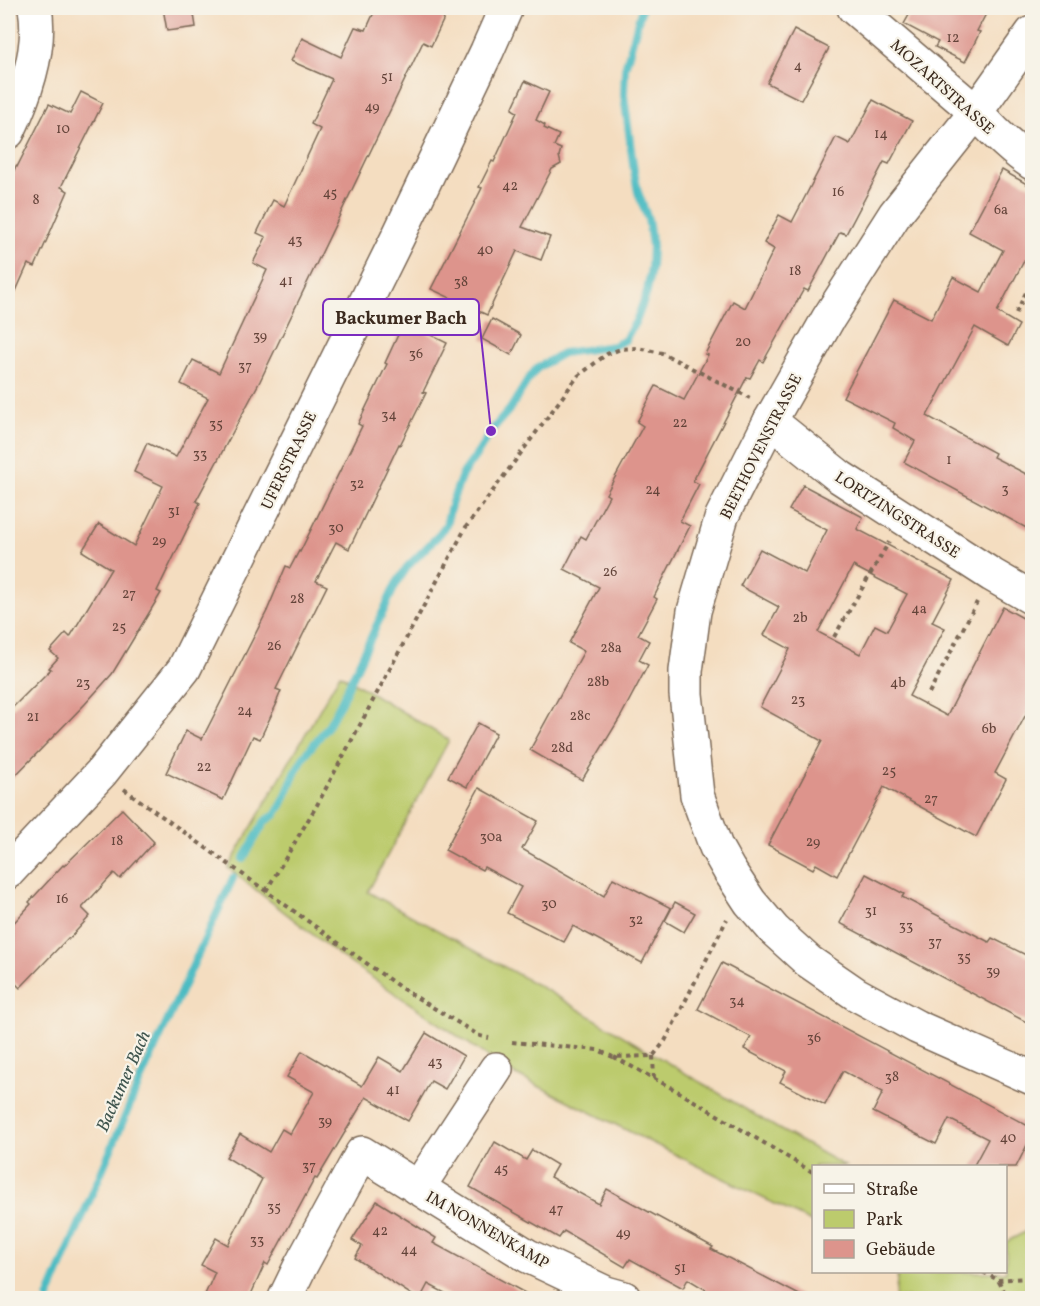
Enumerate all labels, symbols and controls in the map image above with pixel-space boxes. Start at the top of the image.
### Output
house number: 12 [947,29,959,48]
street label: MOZARTSTRASSE [885,35,998,140]
house number: 4 [794,57,802,76]
house number: 51 [381,68,393,87]
house number: 49 [364,98,380,117]
house number: 10 [56,120,70,139]
house number: 14 [874,125,888,144]
house number: 42 [502,177,518,196]
house number: 16 [832,183,844,202]
house number: 45 [323,184,337,203]
house number: 8 [32,191,40,210]
house number: 6a [994,201,1008,220]
house number: 43 [288,231,302,250]
house number: 40 [477,241,493,260]
house number: 18 [789,262,801,281]
house number: 41 [279,272,293,291]
house number: 38 [454,273,468,292]
callout: Backumer Bach [323,299,479,335]
text: Backumer Bach [335,307,467,332]
house number: 39 [253,327,267,346]
house number: 20 [735,333,751,352]
house number: 36 [409,345,423,364]
house number: 37 [238,357,252,376]
street label: BEETHOVENSTRASSE [716,370,808,523]
house number: 34 [381,406,397,425]
street label: UFERSTRASSE [256,408,323,514]
house number: 22 [672,414,688,433]
house number: 35 [209,415,223,434]
house number: 33 [193,445,207,464]
house number: 1 [946,451,952,470]
street label: LORTZINGSTRASSE [830,467,964,564]
house number: 32 [350,475,364,494]
house number: 3 [1001,480,1009,499]
house number: 24 [645,481,661,500]
house number: 31 [168,502,180,521]
house number: 30 [328,519,344,538]
house number: 29 [152,532,166,551]
house number: 26 [603,563,617,582]
house number: 27 [122,585,136,604]
house number: 28 [290,590,304,609]
house number: 4a [911,600,927,619]
house number: 2b [792,609,808,628]
house number: 25 [112,618,126,637]
house number: 26 [267,637,281,656]
house number: 28a [600,639,622,658]
house number: 28b [587,673,609,692]
house number: 23 [76,674,90,693]
house number: 4b [890,674,906,693]
house number: 23 [791,691,805,710]
house number: 24 [237,702,253,721]
house number: 28c [570,707,590,726]
house number: 21 [27,708,39,727]
house number: 6b [982,720,997,739]
house number: 28d [551,739,573,758]
house number: 22 [196,758,212,777]
house number: 25 [882,762,896,781]
house number: 27 [924,790,938,809]
house number: 30a [480,828,502,847]
house number: 18 [111,832,123,851]
house number: 29 [806,833,820,852]
house number: 16 [56,890,68,909]
house number: 30 [541,895,557,914]
house number: 31 [865,902,877,921]
house number: 32 [629,911,643,930]
house number: 33 [899,917,913,936]
house number: 37 [928,933,942,952]
house number: 35 [957,948,971,967]
house number: 39 [986,962,1000,981]
house number: 34 [729,992,745,1011]
water label: Backumer Bach [91,1027,158,1136]
house number: 36 [807,1029,821,1048]
house number: 43 [428,1053,442,1072]
house number: 38 [885,1068,899,1087]
house number: 41 [386,1081,400,1100]
house number: 39 [318,1112,332,1131]
house number: 40 [1000,1129,1016,1148]
house number: 37 [302,1157,316,1176]
house number: 45 [494,1160,508,1179]
legend [812,1165,1007,1273]
text: Straße [866,1178,918,1203]
street label: IM NONNENKAMP [421,1186,553,1275]
house number: 35 [267,1198,281,1217]
house number: 47 [548,1200,564,1219]
text: Park [866,1208,903,1233]
house number: 42 [372,1222,388,1241]
house number: 49 [615,1224,631,1243]
house number: 33 [250,1231,264,1250]
text: Gebäude [866,1238,935,1263]
house number: 44 [401,1241,417,1260]
house number: 51 [674,1259,686,1278]

